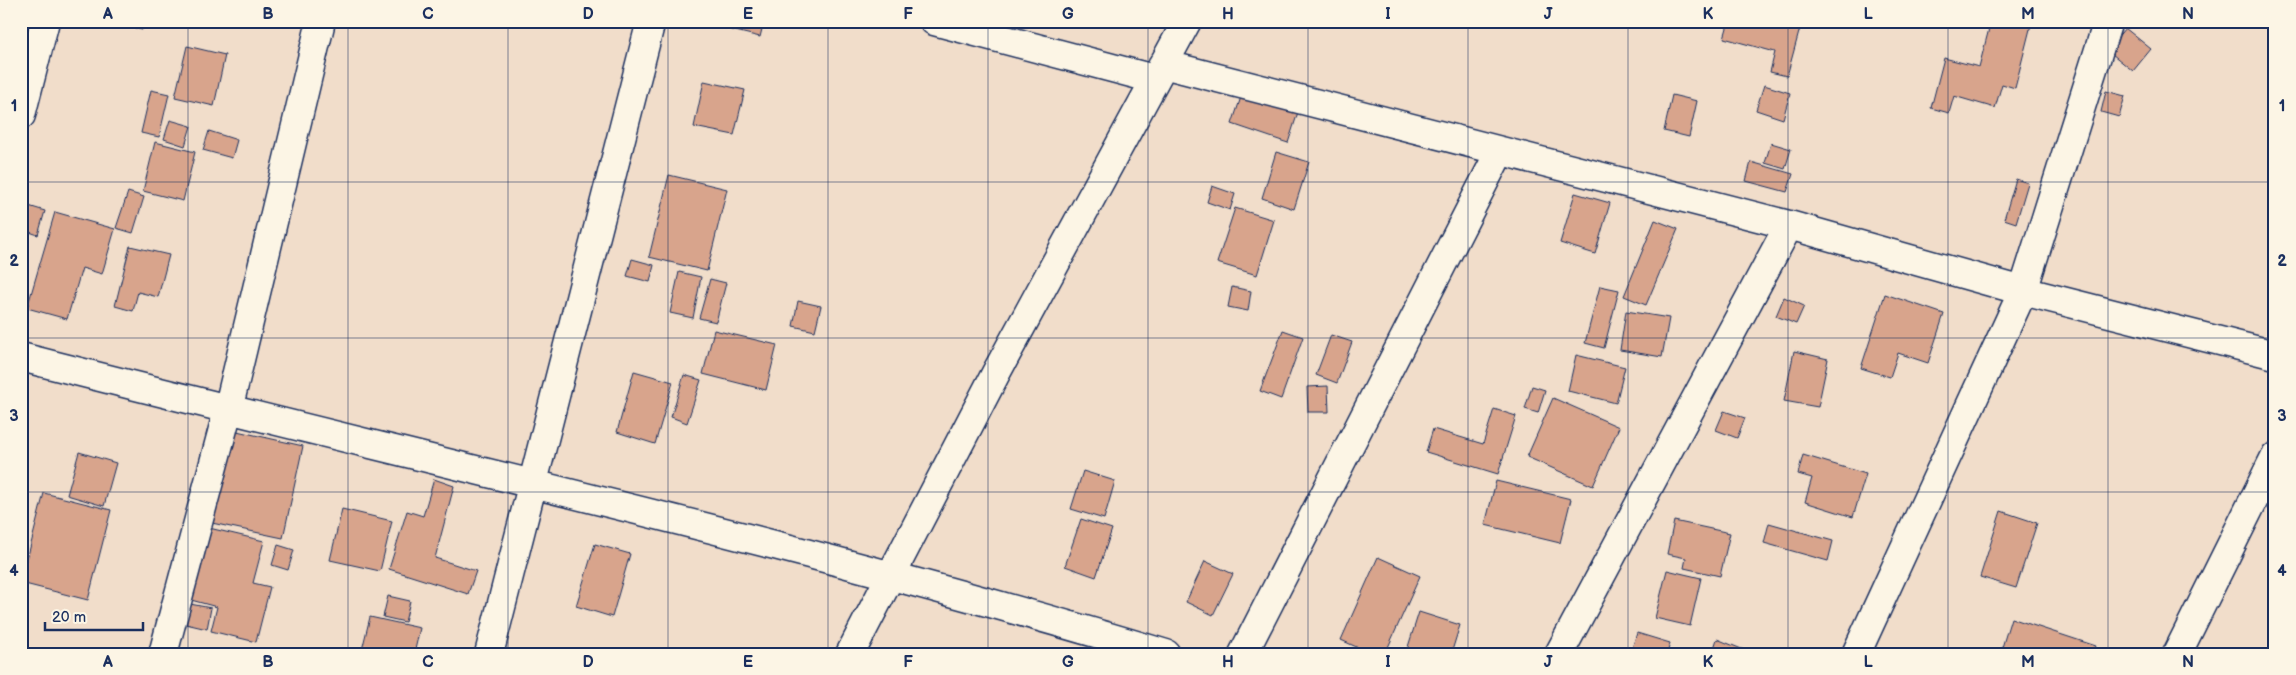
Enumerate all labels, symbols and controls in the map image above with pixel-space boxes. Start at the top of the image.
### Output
text: A [102,5,113,24]
text: B [262,5,274,24]
text: C [422,5,434,24]
text: D [582,5,594,24]
text: E [743,5,753,24]
text: F [903,5,913,24]
text: G [1062,5,1074,24]
text: H [1222,5,1234,24]
text: I [1385,5,1391,24]
text: J [1544,5,1553,24]
text: K [1703,5,1714,24]
text: L [1863,5,1873,24]
text: M [2021,5,2035,24]
text: N [2182,5,2194,24]
text: 1 [11,97,17,116]
text: 1 [2279,97,2285,116]
text: 2 [9,252,19,271]
text: 2 [2277,252,2287,271]
text: 3 [9,407,19,426]
text: 3 [2277,407,2287,426]
text: 4 [9,562,19,581]
text: 4 [2277,562,2287,581]
scale bar [45,600,142,632]
text: 20 m [52,608,86,627]
text: A [102,653,113,672]
text: B [262,653,274,672]
text: C [422,653,434,672]
text: D [582,653,594,672]
text: E [743,653,753,672]
text: F [903,653,913,672]
text: G [1062,653,1074,672]
text: H [1222,653,1234,672]
text: I [1385,653,1391,672]
text: J [1544,653,1553,672]
text: K [1703,653,1714,672]
text: L [1863,653,1873,672]
text: M [2021,653,2035,672]
text: N [2182,653,2194,672]

